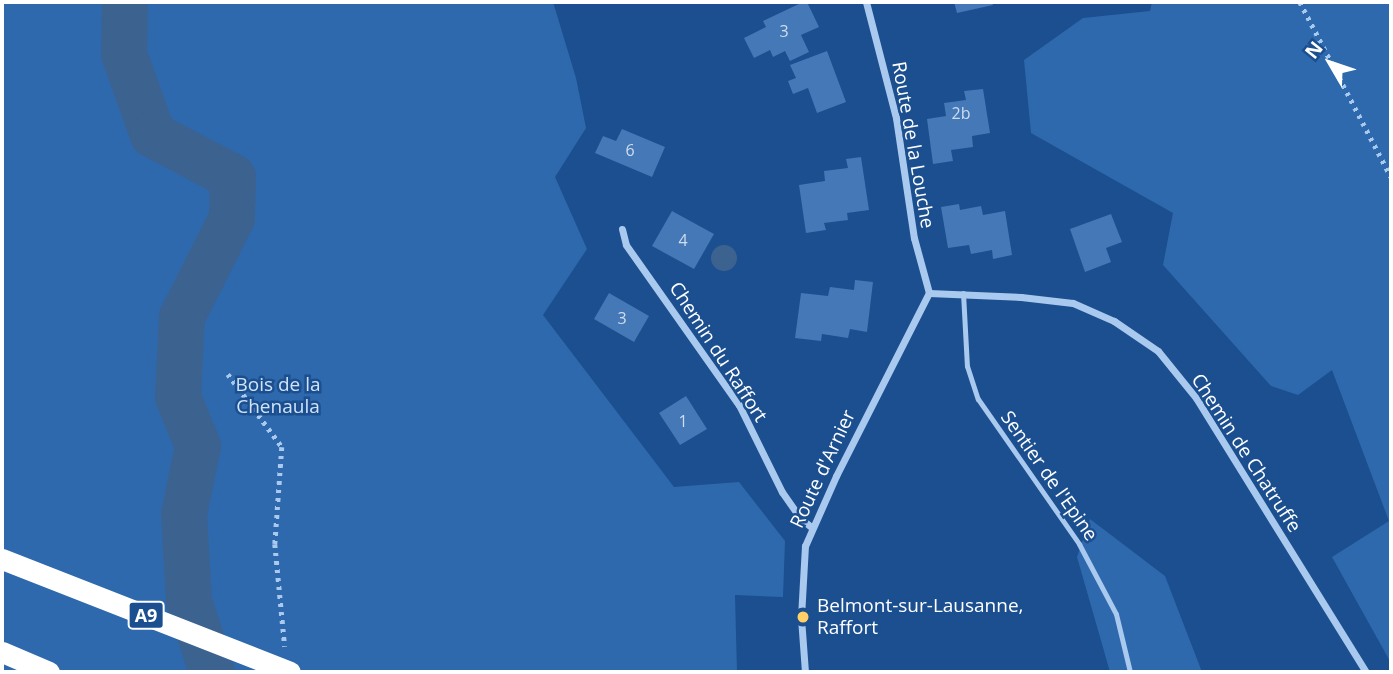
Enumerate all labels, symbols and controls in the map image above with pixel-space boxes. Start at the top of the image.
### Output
house number: 3 [779,21,789,41]
north arrow [1295,28,1365,98]
text: N [1299,36,1329,64]
street label: Route de la Louche [887,60,939,230]
house number: 2b [952,103,970,123]
house number: 6 [625,140,635,160]
house number: 4 [678,230,688,250]
street label: Chemin du Raffort [664,278,772,426]
house number: 3 [617,308,627,328]
street label: Chemin de Chatruffe [1186,370,1306,536]
park label: Bois de la Chenaula [235,374,321,418]
street label: Route d'Arnier [786,406,860,532]
street label: Sentier de l'Epine [996,407,1102,545]
house number: 1 [678,411,688,431]
place label: Belmont-sur-Lausanne, Raffort [817,595,1024,639]
road number: A9 [127,600,165,630]
marker: Belmont-sur-Lausanne, Raffort [795,609,811,625]

